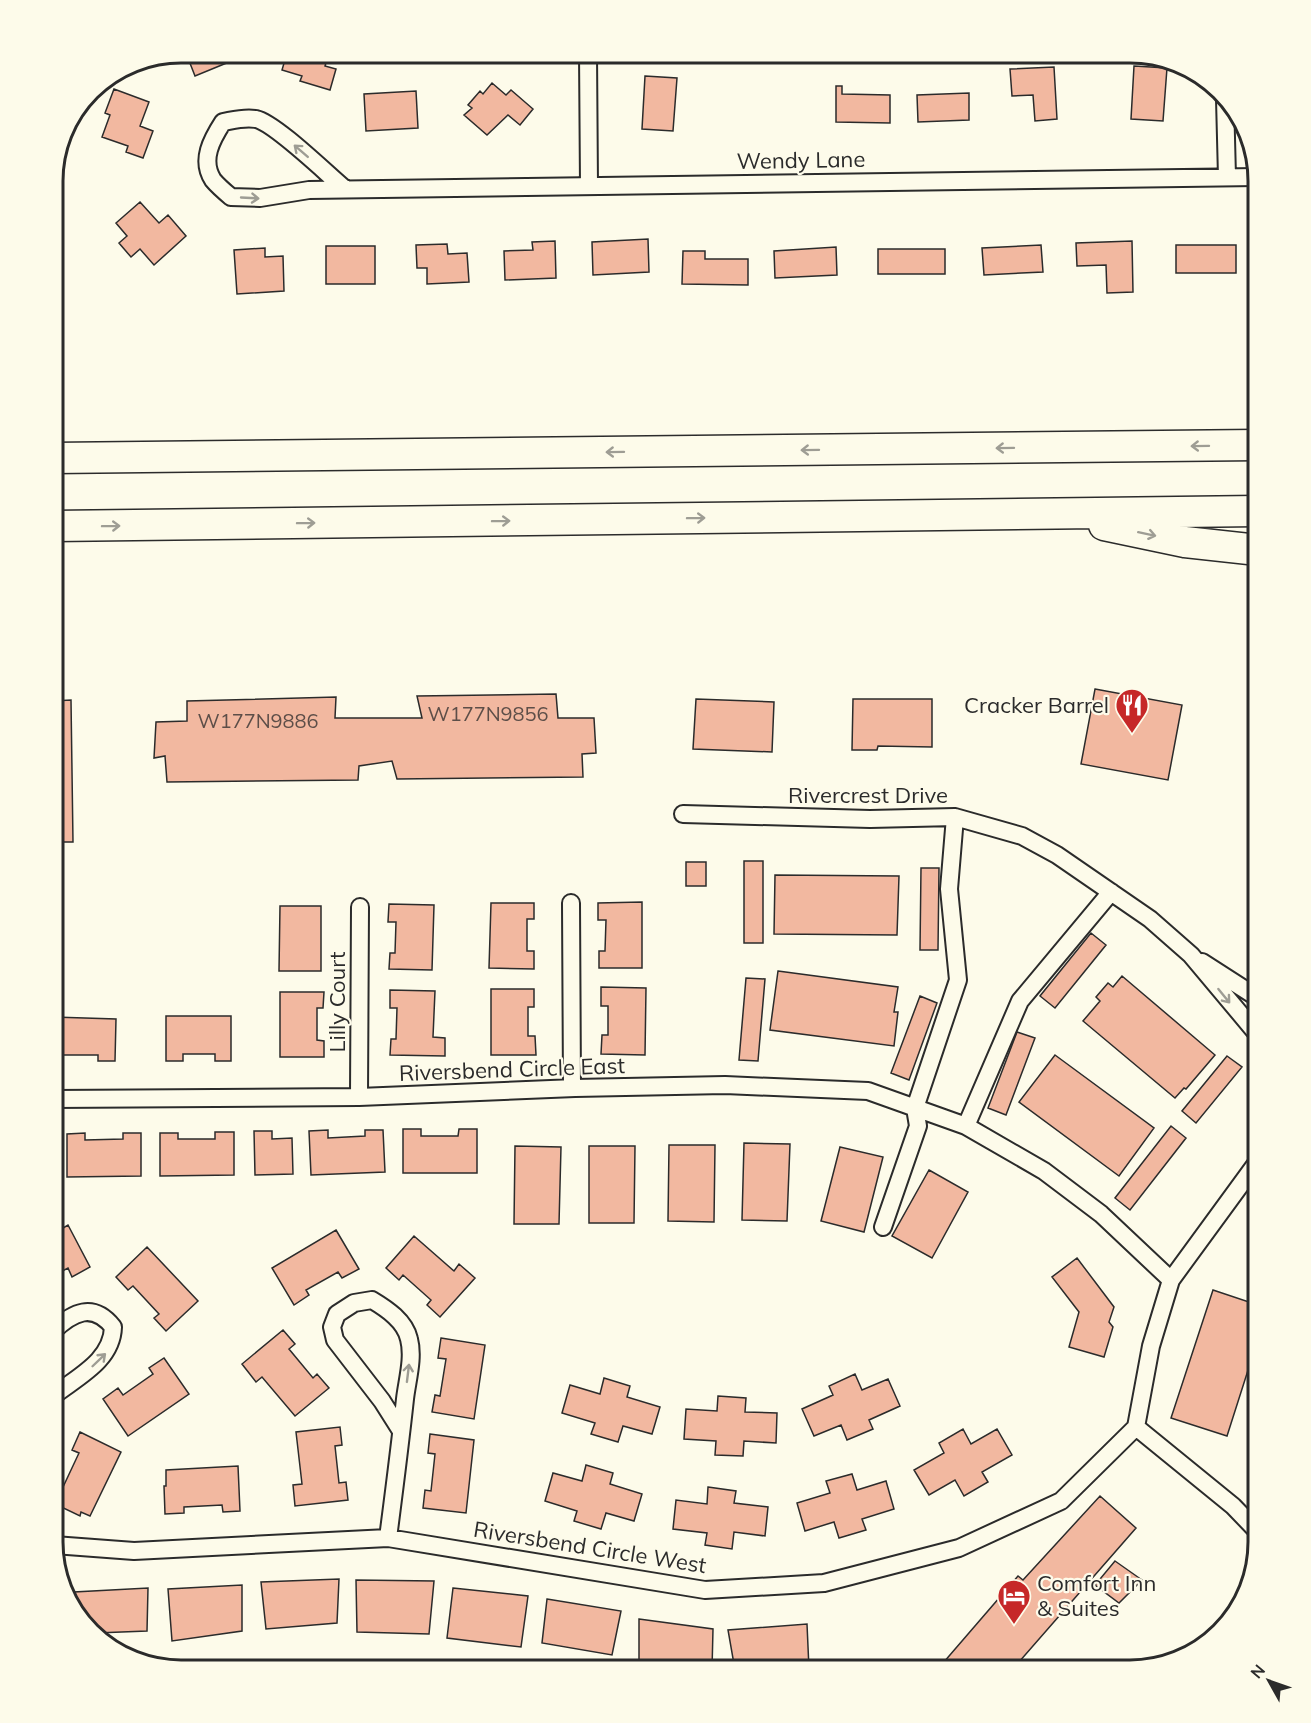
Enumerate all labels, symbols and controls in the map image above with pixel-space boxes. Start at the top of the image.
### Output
one-way arrow [294,144,309,158]
street label: Wendy Lane [736,145,866,175]
one-way arrow [239,192,259,203]
one-way arrow [1191,440,1211,452]
one-way arrow [996,442,1016,454]
one-way arrow [801,444,821,456]
one-way arrow [606,446,626,458]
one-way arrow [686,512,706,524]
one-way arrow [491,515,511,526]
one-way arrow [296,517,316,529]
one-way arrow [101,520,121,531]
one-way arrow [1137,529,1156,541]
restaurant icon: Cracker Barrel [1114,687,1150,734]
place label: Cracker Barrel [964,691,1109,719]
house number: W177N9856 [427,701,549,726]
house number: W177N9886 [197,708,319,733]
street label: Rivercrest Drive [788,781,948,809]
street label: Lilly Court [323,951,351,1052]
one-way arrow [1218,987,1231,1003]
street label: Riversbend Circle East [398,1051,626,1087]
one-way arrow [91,1353,106,1367]
one-way arrow [403,1363,414,1383]
street label: Riversbend Circle West [472,1515,709,1579]
place label: Comfort Inn & Suites [1037,1569,1156,1622]
hotel icon: Comfort Inn & Suites [996,1578,1032,1625]
north arrow [1239,1651,1299,1711]
text: N [1246,1660,1269,1682]

